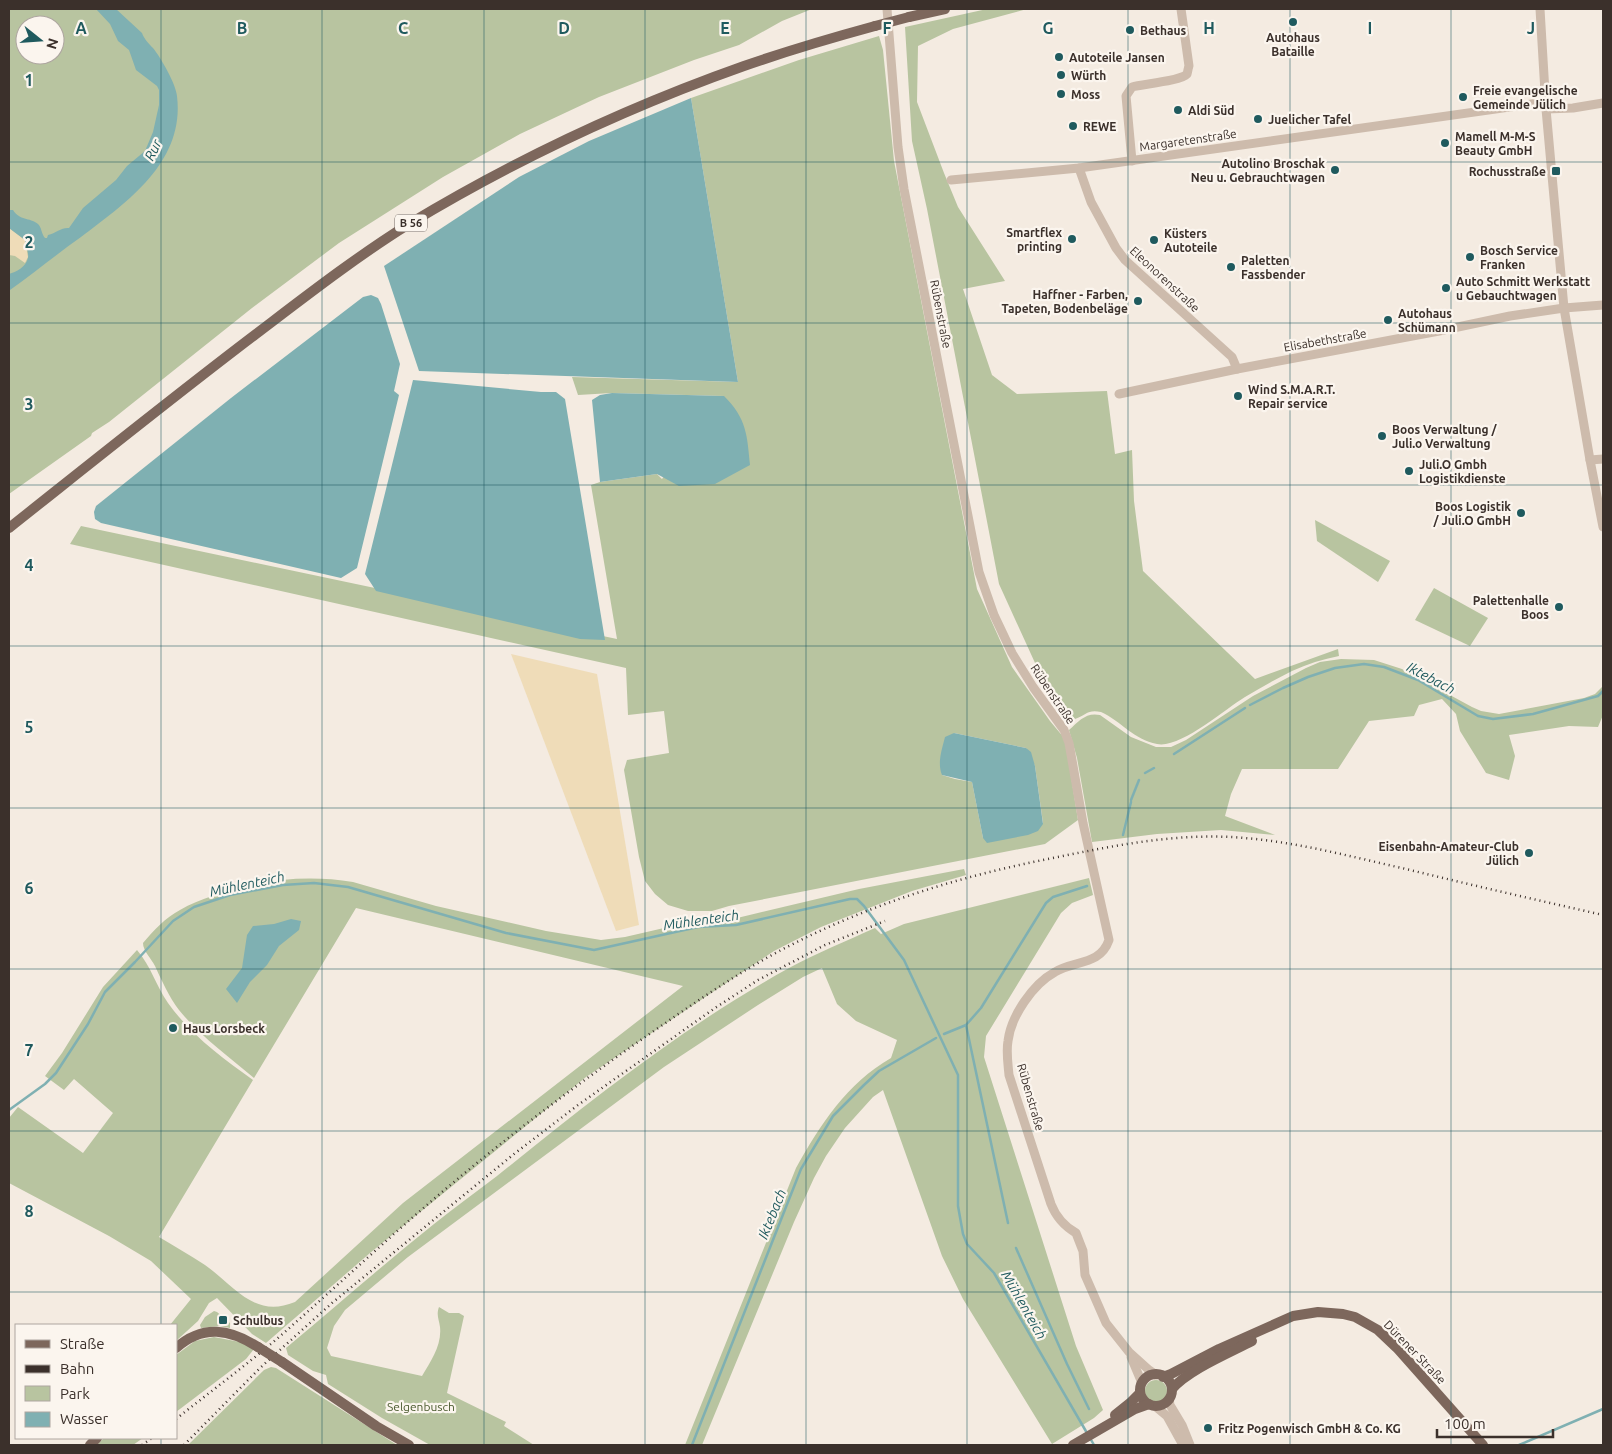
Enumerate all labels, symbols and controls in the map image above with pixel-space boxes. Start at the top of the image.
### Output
north arrow [15,15,65,65]
marker: Autohaus Bataille [1287,16,1299,28]
text: A [75,19,87,37]
text: B [237,19,247,37]
text: C [398,19,408,37]
text: D [558,19,570,37]
text: E [720,19,730,37]
text: F [883,19,892,37]
text: G [1042,19,1054,37]
text: H [1203,19,1215,37]
text: I [1368,19,1372,37]
text: J [1527,19,1535,37]
marker: Bethaus [1124,24,1136,36]
place label: Bethaus [1140,24,1187,37]
place label: Autohaus Bataille [1266,31,1320,58]
text: N [43,36,62,51]
marker: Autoteile Jansen [1053,51,1065,63]
place label: Autoteile Jansen [1069,51,1165,64]
marker: Würth [1055,69,1067,81]
place label: Würth [1071,69,1106,82]
text: 1 [24,71,34,89]
place label: Freie evangelische Gemeinde Jülich [1473,84,1578,111]
marker: Moss [1055,88,1067,100]
place label: Moss [1071,88,1101,101]
marker: Freie evangelische Gemeinde Jülich [1457,91,1469,103]
marker: Aldi Süd [1172,104,1184,116]
place label: Aldi Süd [1188,104,1234,117]
marker: Juelicher Tafel [1252,113,1264,125]
place label: Juelicher Tafel [1268,113,1351,126]
marker: REWE [1067,120,1079,132]
place label: REWE [1083,120,1116,133]
street label: Margaretenstraße [1139,127,1237,153]
place label: Mamell M-M-S Beauty GmbH [1455,130,1536,157]
water label: Rur [141,136,165,163]
marker: Mamell M-M-S Beauty GmbH [1439,137,1451,149]
place label: Autolino Broschak Neu u. Gebrauchtwagen [1191,157,1325,184]
marker: Autolino Broschak Neu u. Gebrauchtwagen [1329,164,1341,176]
place label: Rochusstraße [1469,165,1546,178]
marker: Rochusstraße [1550,165,1562,177]
road number: B 56 [395,214,427,232]
place label: Smartflex printing [1006,226,1062,253]
place label: Küsters Autoteile [1164,227,1218,254]
text: 2 [24,233,34,251]
marker: Smartflex printing [1066,233,1078,245]
marker: Küsters Autoteile [1148,234,1160,246]
street label: Eleonorenstraße [1128,244,1202,314]
place label: Bosch Service Franken [1480,244,1558,271]
marker: Bosch Service Franken [1464,251,1476,263]
place label: Paletten Fassbender [1241,254,1305,281]
marker: Paletten Fassbender [1225,261,1237,273]
place label: Auto Schmitt Werkstatt u Gebauchtwagen [1456,275,1590,302]
street label: Rübenstraße [928,279,954,349]
marker: Auto Schmitt Werkstatt u Gebauchtwagen [1440,282,1452,294]
place label: Haffner - Farben, Tapeten, Bodenbeläge [1002,288,1128,315]
marker: Haffner - Farben, Tapeten, Bodenbeläge [1132,295,1144,307]
place label: Autohaus Schümann [1398,307,1456,334]
marker: Autohaus Schümann [1382,314,1394,326]
street label: Elisabethstraße [1283,326,1367,354]
place label: Wind S.M.A.R.T. Repair service [1248,383,1335,410]
marker: Wind S.M.A.R.T. Repair service [1232,390,1244,402]
text: 3 [24,395,34,413]
place label: Boos Verwaltung / Juli.o Verwaltung [1392,423,1497,450]
marker: Boos Verwaltung / Juli.o Verwaltung [1376,430,1388,442]
place label: Juli.O Gmbh Logistikdienste [1419,458,1506,485]
marker: Juli.O Gmbh Logistikdienste [1403,465,1415,477]
place label: Boos Logistik / Juli.O GmbH [1433,500,1511,527]
marker: Boos Logistik / Juli.O GmbH [1515,507,1527,519]
text: 4 [24,556,34,574]
place label: Palettenhalle Boos [1473,594,1549,621]
marker: Palettenhalle Boos [1553,601,1565,613]
water label: Iktebach [1404,659,1458,697]
street label: Rübenstraße [1028,662,1078,726]
text: 5 [24,718,34,736]
place label: Eisenbahn-Amateur-Club Jülich [1379,840,1519,867]
marker: Eisenbahn-Amateur-Club Jülich [1523,847,1535,859]
water label: Mühlenteich [208,868,286,900]
text: 6 [24,879,34,897]
water label: Mühlenteich [662,907,740,933]
marker: Haus Lorsbeck [167,1022,179,1034]
place label: Haus Lorsbeck [183,1022,265,1035]
text: 7 [24,1041,34,1059]
street label: Rübenstraße [1015,1062,1047,1132]
water label: Iktebach [755,1187,789,1241]
text: 8 [24,1202,34,1220]
water label: Mühlenteich [998,1268,1050,1342]
marker: Schulbus [217,1314,229,1326]
place label: Schulbus [233,1314,284,1327]
street label: Dürener Straße [1382,1318,1448,1386]
legend [15,1324,178,1439]
text: Straße [60,1335,104,1352]
text: Bahn [60,1360,94,1377]
text: Park [60,1385,90,1402]
park label: Selgenbusch [387,1400,455,1413]
scale bar [1437,1406,1553,1438]
text: Wasser [60,1410,109,1427]
text: 100 m [1444,1415,1486,1432]
marker: Fritz Pogenwisch GmbH & Co. KG [1202,1422,1214,1434]
place label: Fritz Pogenwisch GmbH & Co. KG [1218,1422,1401,1435]

